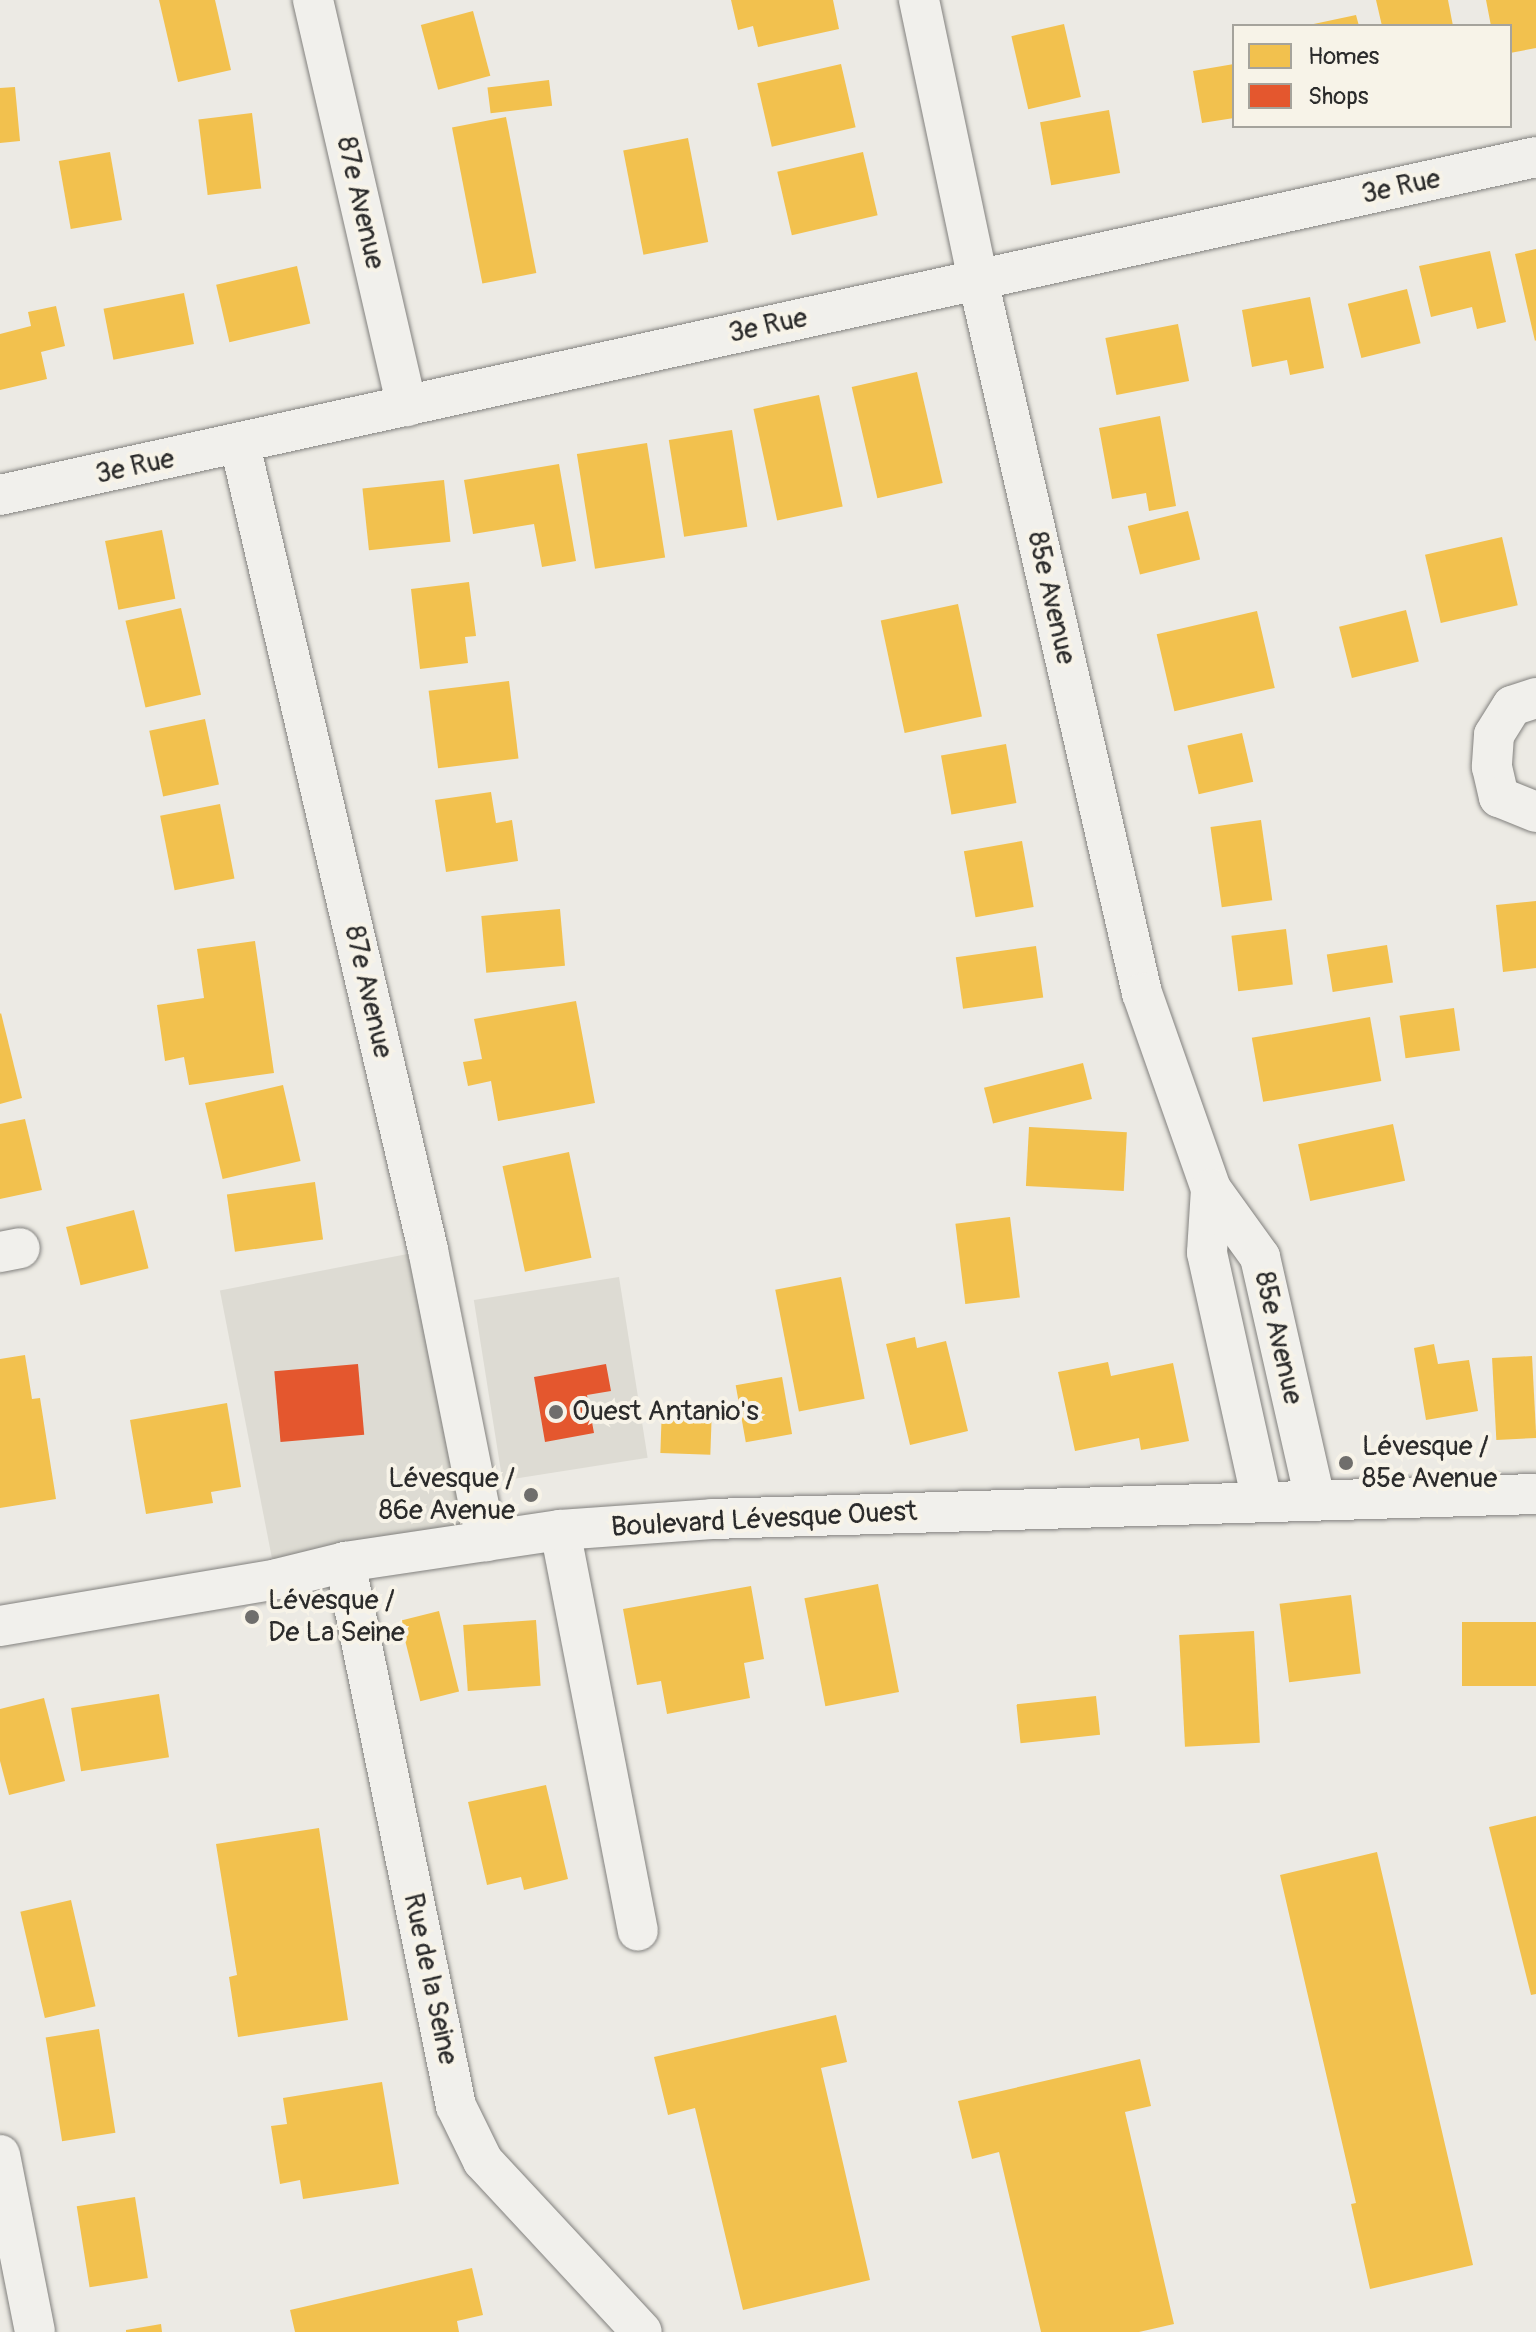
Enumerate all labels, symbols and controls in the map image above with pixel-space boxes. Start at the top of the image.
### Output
legend [1232,24,1512,128]
text: Homes [1308,42,1379,71]
text: Shops [1308,82,1368,111]
street label: 87e Avenue [328,134,392,272]
street label: 3e Rue [1359,162,1443,212]
street label: 3e Rue [726,301,810,351]
street label: 3e Rue [93,442,177,492]
street label: 85e Avenue [1019,528,1083,668]
street label: 87e Avenue [336,923,400,1061]
street label: 85e Avenue [1246,1268,1310,1408]
place label: Ouest Antanio's [572,1395,759,1429]
marker: Ouest Antanio's [547,1403,565,1421]
place label: Lévesque / 85e Avenue [1362,1430,1497,1496]
marker: Lévesque / 85e Avenue [1337,1454,1355,1472]
place label: Lévesque / 86e Avenue [379,1462,515,1528]
marker: Lévesque / 86e Avenue [522,1486,540,1504]
street label: Boulevard Lévesque Ouest [610,1495,918,1545]
place label: Lévesque / De La Seine [268,1584,405,1650]
marker: Lévesque / De La Seine [243,1608,261,1626]
street label: Rue de la Seine [395,1890,465,2068]

